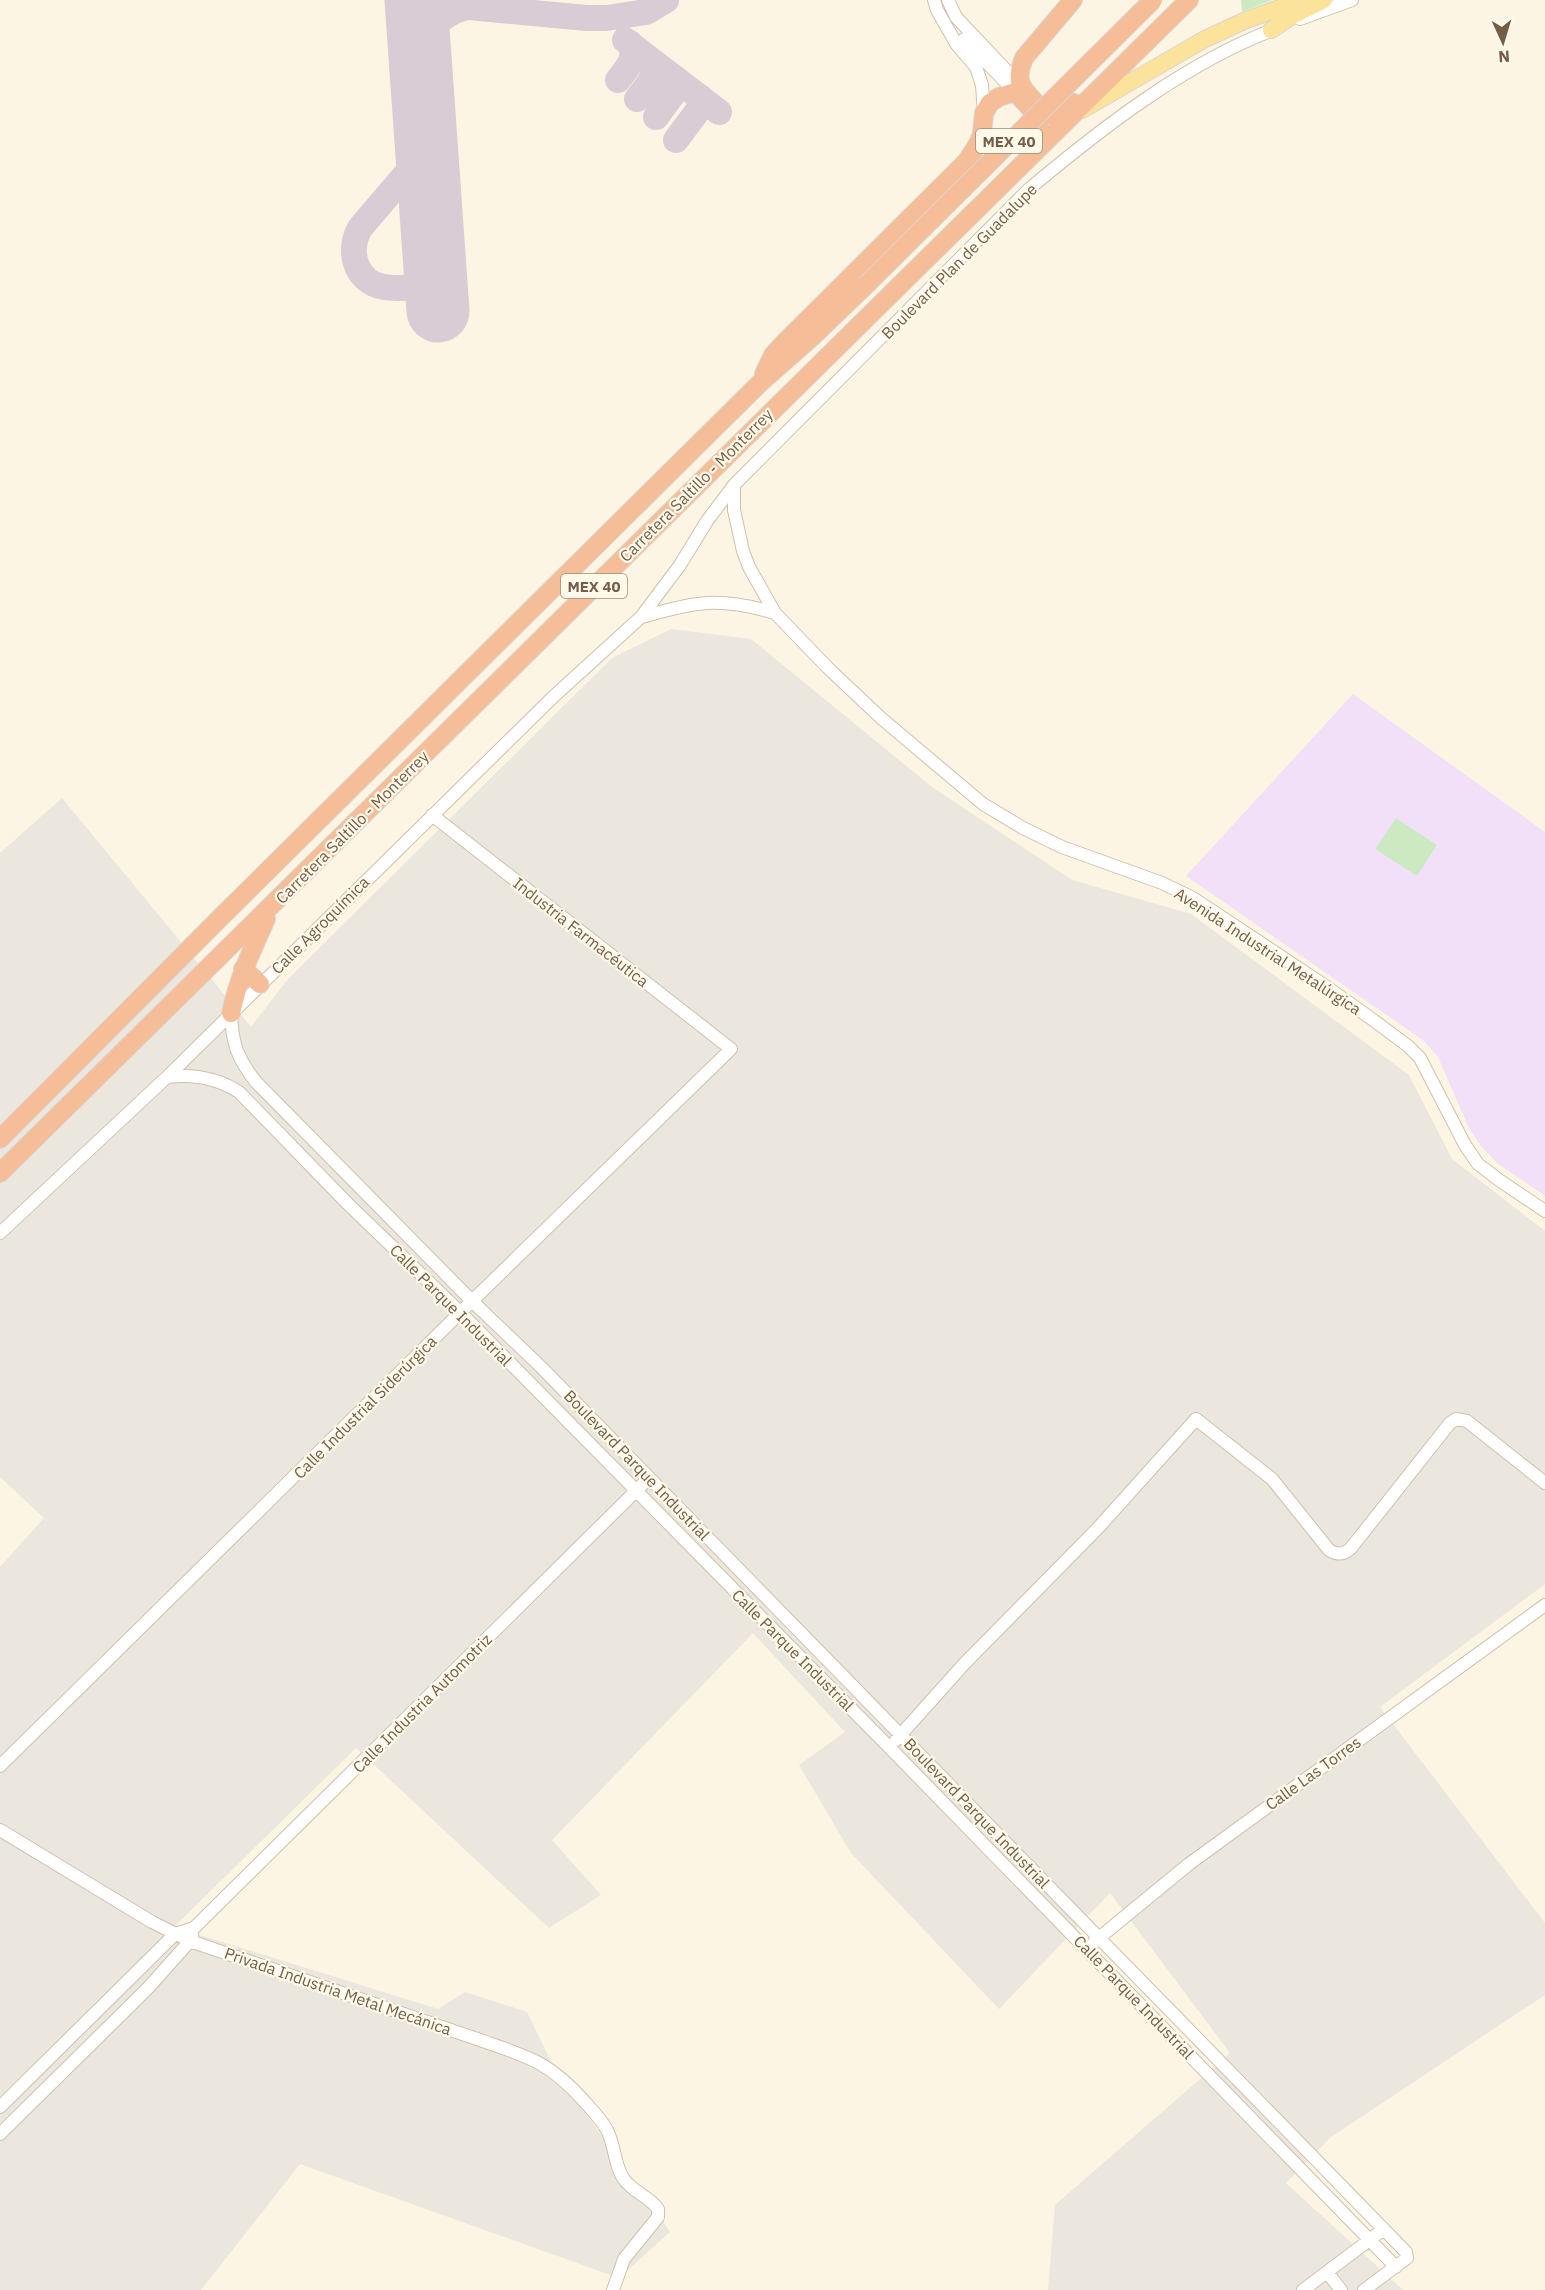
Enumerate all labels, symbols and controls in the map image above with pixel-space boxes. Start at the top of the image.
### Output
north arrow [1473,12,1533,72]
text: N [1498,47,1511,67]
road number: MEX 40 [976,129,1042,153]
street label: Boulevard Plan de Guadalupe [877,179,1041,343]
street label: Carretera Saltillo - Monterrey [615,404,777,566]
road number: MEX 40 [561,574,627,598]
street label: Carretera Saltillo - Monterrey [271,746,433,908]
street label: Calle Agroquímica [267,872,373,978]
street label: Industria Farmacéutica [509,873,653,991]
street label: Avenida Industrial Metalúrgica [1171,883,1366,1019]
street label: Calle Parque Industrial [386,1240,516,1370]
street label: Calle Industrial Siderúrgica [289,1331,441,1483]
street label: Boulevard Parque Industrial [560,1386,714,1544]
street label: Calle Parque Industrial [728,1585,858,1715]
street label: Calle Industria Automotriz [348,1629,496,1777]
street label: Calle Las Torres [1261,1732,1365,1814]
street label: Boulevard Parque Industrial [900,1734,1054,1892]
street label: Calle Parque Industrial [1070,1931,1198,2063]
street label: Privada Industria Metal Mecánica [222,1943,455,2039]

